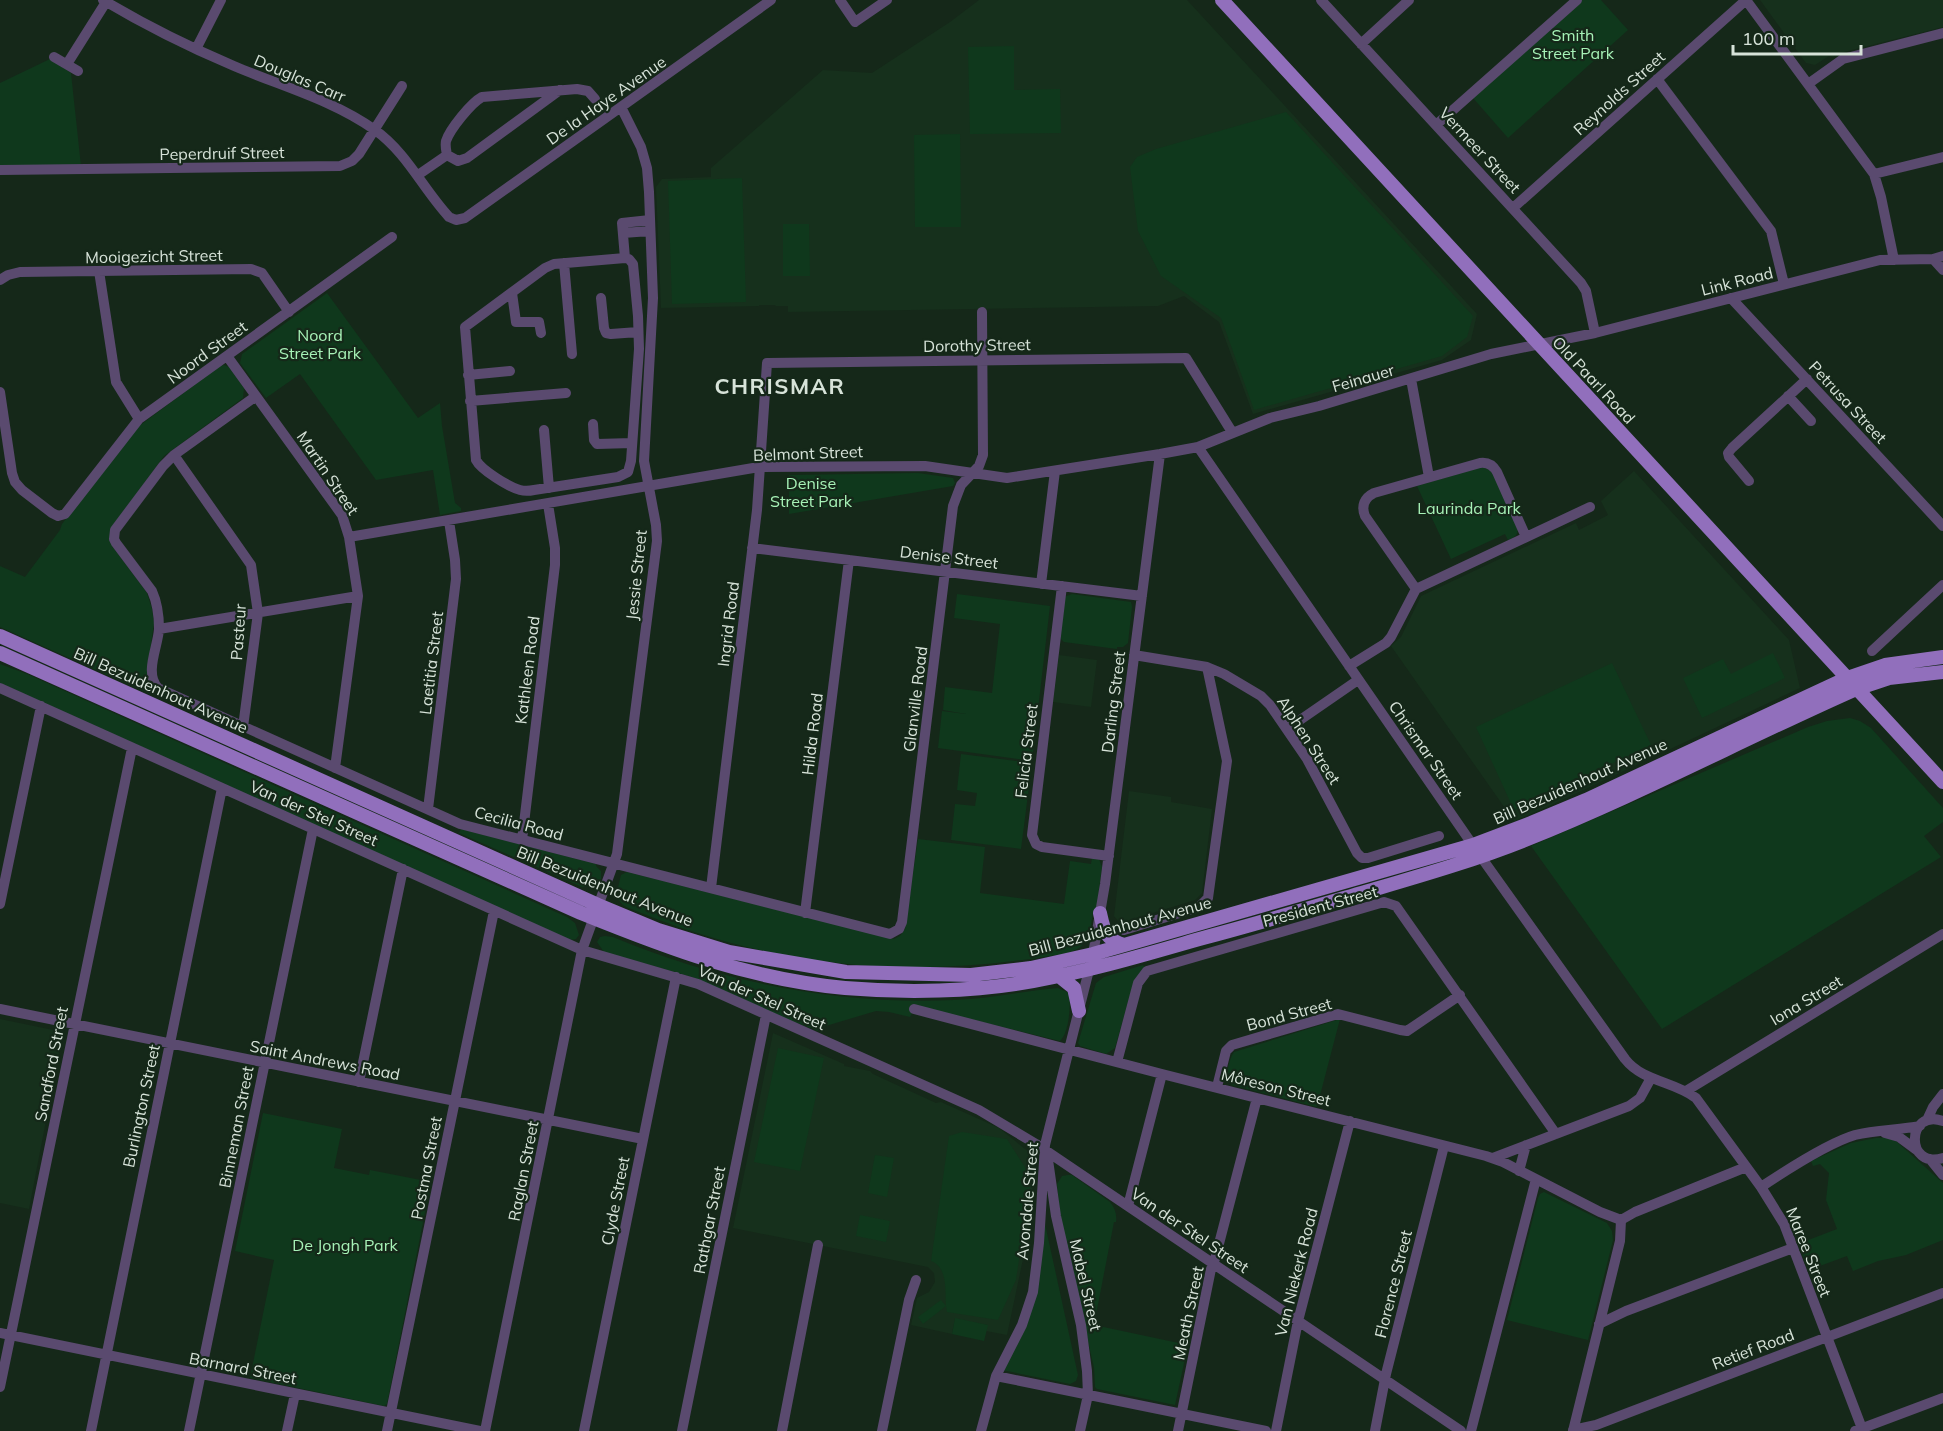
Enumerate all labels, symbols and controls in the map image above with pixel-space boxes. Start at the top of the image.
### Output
scale bar [1733,18,1860,56]
park label: Smith Street Park [1532,25,1615,63]
text: 100 m [1742,27,1795,50]
street label: Reynolds Street [1569,46,1669,139]
street label: Douglas Carr [251,50,349,106]
street label: De la Haye Avenue [542,51,670,149]
street label: Vermeer Street [1435,103,1525,197]
street label: Peperdruif Street [159,142,285,164]
street label: Mooigezicht Street [85,245,223,267]
street label: Link Road [1699,262,1775,300]
street label: Noord Street [163,316,251,388]
park label: Noord Street Park [279,325,362,363]
street label: Old Paarl Road [1548,332,1640,428]
street label: Dorothy Street [923,334,1031,356]
street label: Petrusa Street [1805,357,1892,448]
street label: Feinauer [1330,360,1397,396]
district label: CHRISMAR [714,372,846,400]
street label: Martin Street [293,427,364,519]
street label: Belmont Street [753,441,864,465]
park label: Denise Street Park [770,473,853,511]
park label: Laurinda Park [1417,498,1522,518]
street label: Jessie Street [621,528,651,621]
street label: Denise Street [899,541,1000,573]
street label: Ingrid Road [713,580,743,668]
street label: Pasteur [226,603,250,661]
street label: Laetitia Street [415,610,447,716]
street label: Kathleen Road [510,615,544,725]
street label: Bill Bezuidenhout Avenue [71,643,251,737]
street label: Glanville Road [899,645,931,753]
street label: Darling Street [1097,650,1129,754]
street label: Hilda Road [797,692,827,776]
street label: Alphen Street [1273,692,1345,788]
street label: Chrismar Street [1385,697,1468,803]
street label: Felicia Street [1010,702,1042,799]
street label: Bill Bezuidenhout Avenue [1490,734,1670,828]
street label: Van der Stel Street [247,776,382,850]
street label: Cecilia Road [472,802,566,844]
street label: Bill Bezuidenhout Avenue [514,841,696,931]
street label: President Street [1260,881,1380,931]
street label: Bill Bezuidenhout Avenue [1026,892,1214,960]
street label: Van der Stel Street [695,960,830,1034]
street label: Iona Street [1766,970,1846,1029]
street label: Bond Street [1244,993,1334,1035]
street label: Sandford Street [30,1004,72,1123]
street label: Saint Andrews Road [248,1036,402,1084]
street label: Burlington Street [118,1042,164,1169]
street label: Binneman Street [214,1064,258,1190]
street label: Môreson Street [1219,1064,1333,1110]
street label: Postma Street [406,1114,446,1221]
street label: Raglan Street [504,1119,543,1223]
street label: Avondale Street [1012,1141,1042,1261]
street label: Clyde Street [597,1155,633,1247]
street label: Rathgar Street [689,1164,729,1275]
street label: Van der Stel Street [1127,1183,1253,1277]
street label: Maree Street [1782,1204,1836,1300]
street label: Van Niekerk Road [1270,1206,1322,1338]
street label: Florence Street [1370,1228,1416,1340]
park label: De Jongh Park [292,1235,398,1255]
street label: Mabel Street [1066,1237,1106,1333]
street label: Meath Street [1168,1264,1208,1362]
street label: Retief Road [1709,1324,1797,1374]
street label: Barnard Street [188,1348,299,1388]

